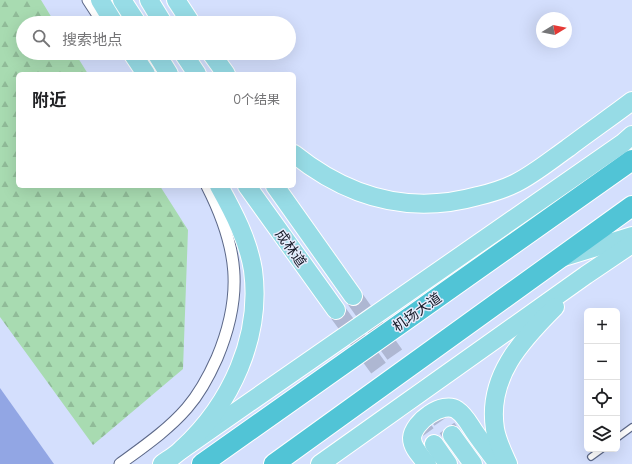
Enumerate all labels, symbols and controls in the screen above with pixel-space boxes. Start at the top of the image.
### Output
north arrow [536,12,572,48]
search box [16,16,296,60]
icon: search [30,27,52,49]
text: 搜索地点 [62,30,122,49]
text: 附近 [32,89,66,110]
text: 0个结果 [233,91,280,107]
street label: 成林道 [272,226,310,270]
street label: 机场大道 [389,289,445,335]
map controls [584,308,620,452]
button: + [584,308,620,344]
button: − [584,344,620,380]
button: locate [584,380,620,416]
button: layers [584,416,620,452]

